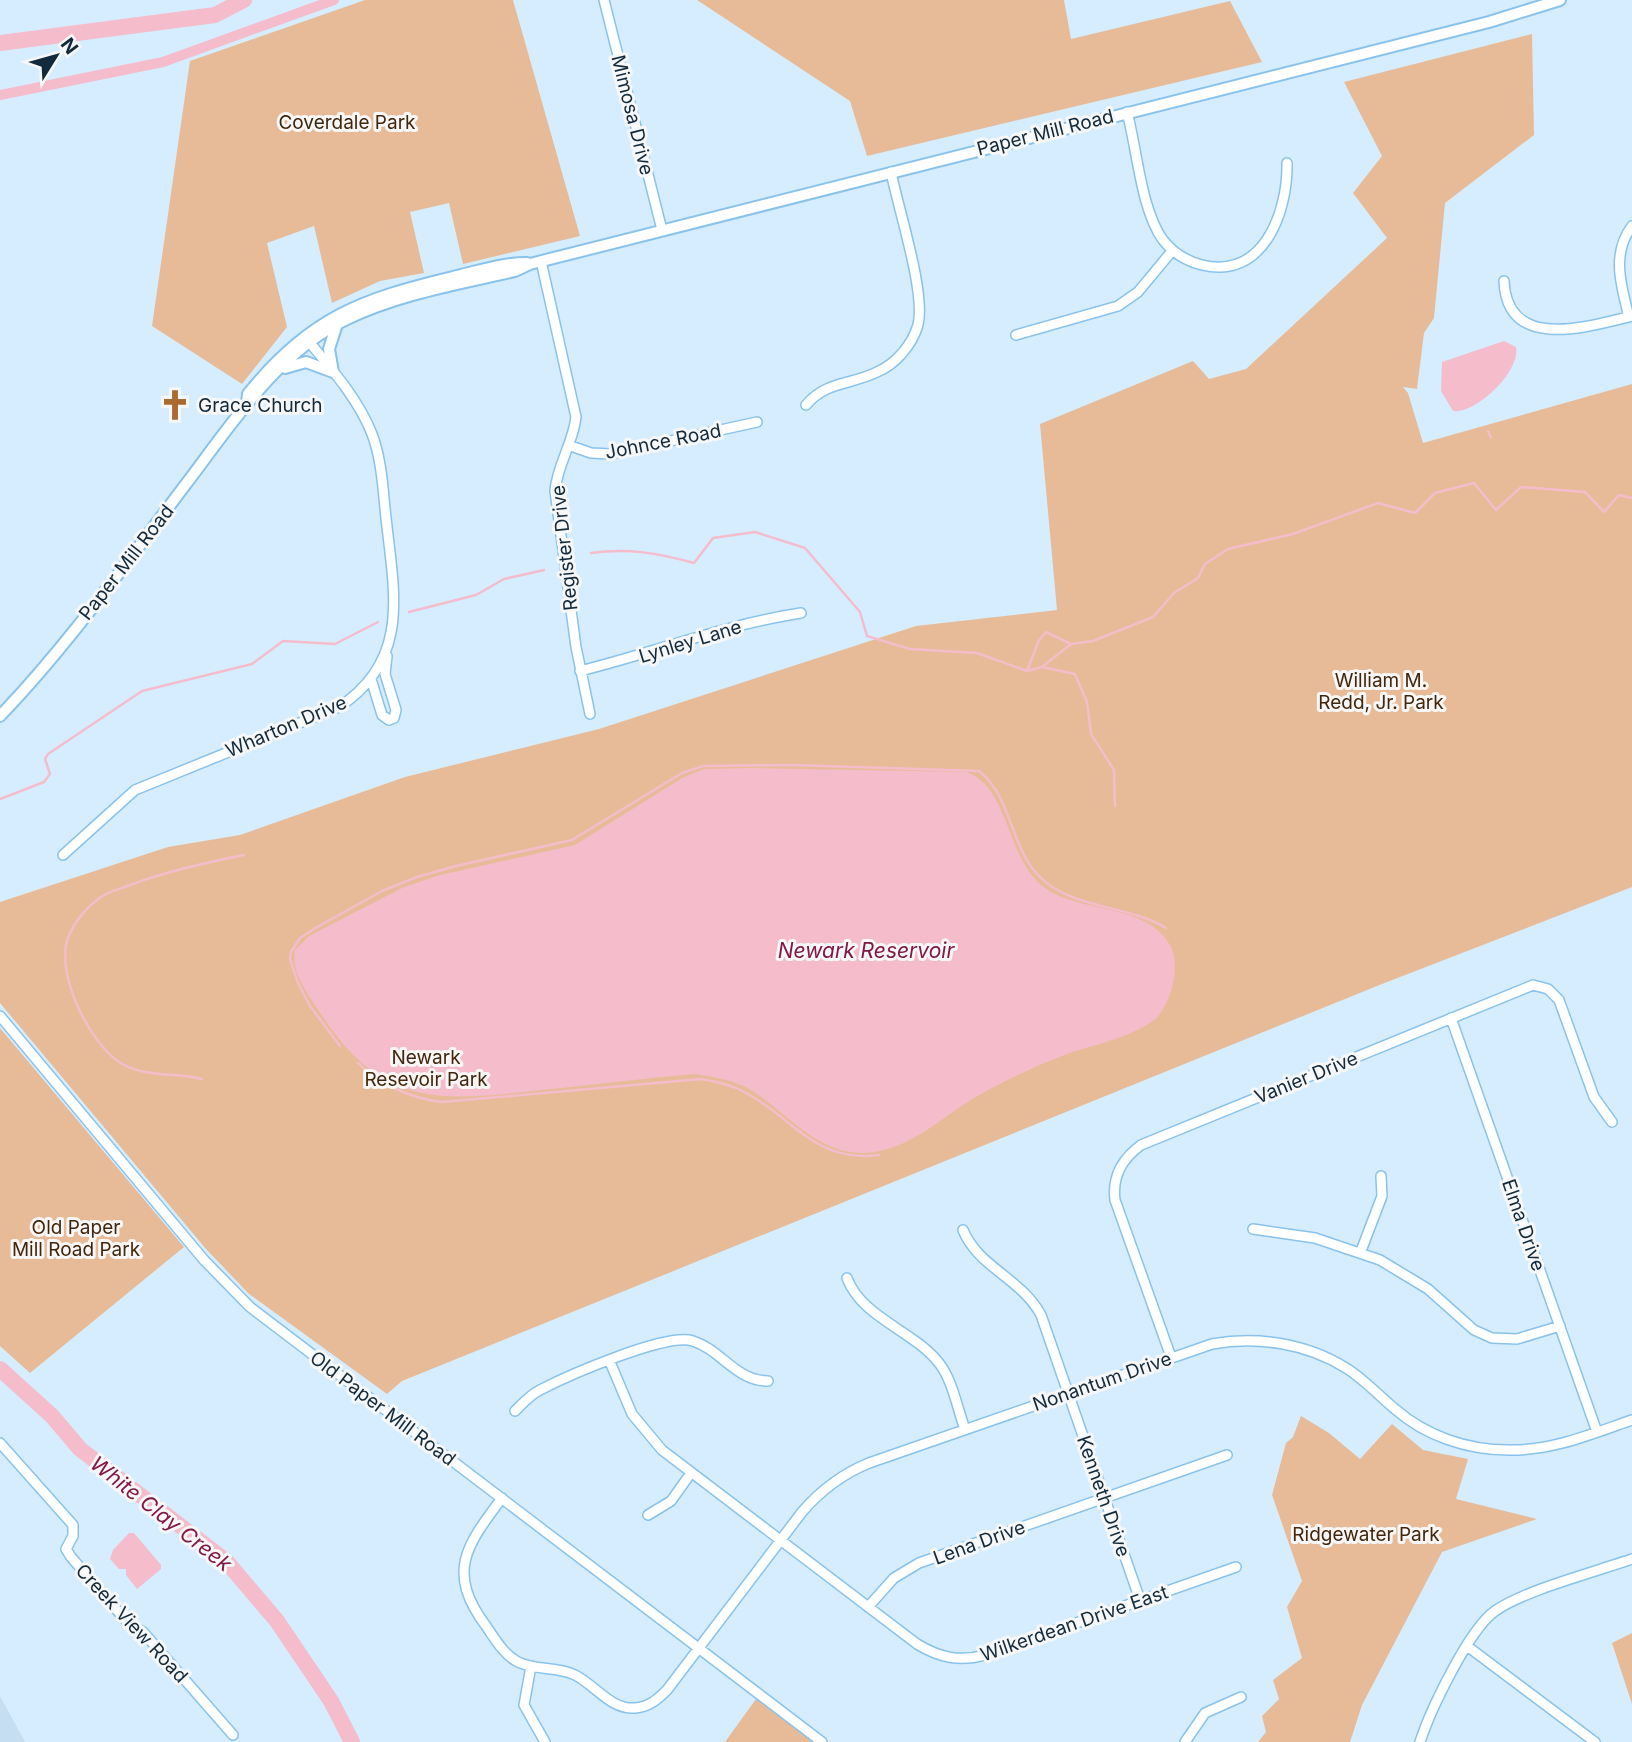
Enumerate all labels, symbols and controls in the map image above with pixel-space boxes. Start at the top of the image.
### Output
north arrow [21,21,91,91]
text: N [56,33,83,59]
street label: Mimosa Drive [606,53,659,178]
street label: Paper Mill Road [974,104,1116,161]
park label: Coverdale Park [278,111,416,134]
church icon: Grace Church [158,388,192,422]
place label: Grace Church [198,394,323,417]
street label: Johnce Road [603,419,723,464]
street label: Register Drive [546,484,583,612]
street label: Paper Mill Road [74,500,179,625]
street label: Lynley Lane [636,615,744,668]
park label: William M. Redd, Jr. Park [1318,669,1444,714]
street label: Wharton Drive [222,691,350,762]
water label: Newark Reservoir [778,938,955,963]
park label: Newark Resevoir Park [364,1046,488,1091]
street label: Vanier Drive [1251,1046,1361,1109]
street label: Elma Drive [1497,1176,1550,1274]
park label: Old Paper Mill Road Park [12,1216,141,1261]
street label: Old Paper Mill Road [305,1346,460,1471]
street label: Nonantum Drive [1030,1347,1175,1416]
street label: Kenneth Drive [1072,1433,1135,1560]
water label: White Clay Creek [86,1451,237,1577]
street label: Lena Drive [930,1515,1028,1570]
park label: Ridgewater Park [1292,1523,1440,1546]
street label: Creek View Road [71,1559,192,1687]
street label: Wilkerdean Drive East [977,1581,1171,1666]

